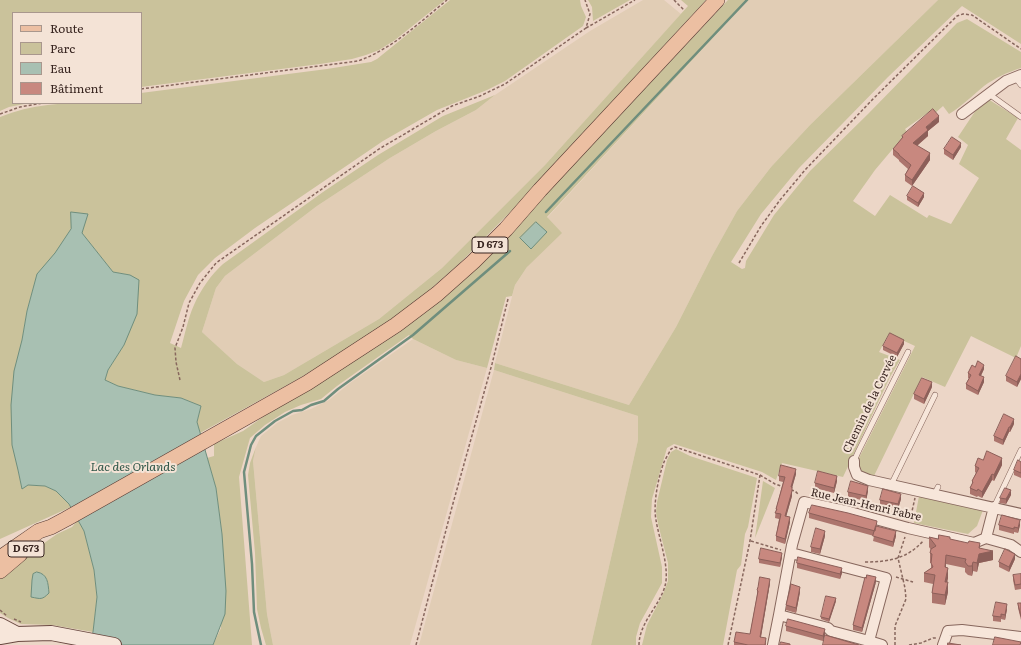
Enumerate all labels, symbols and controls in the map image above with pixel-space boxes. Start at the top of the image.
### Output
legend [12,12,142,104]
text: Route [50,19,84,37]
text: Parc [50,39,75,57]
text: Eau [50,59,71,77]
text: Bâtiment [50,79,103,97]
road number: D 673 [472,237,508,253]
street label: Chemin de la Corvée [841,353,899,455]
water label: Lac des Orlands [90,460,176,474]
street label: Rue Jean-Henri Fabre [809,486,923,524]
road number: D 673 [8,541,44,557]

